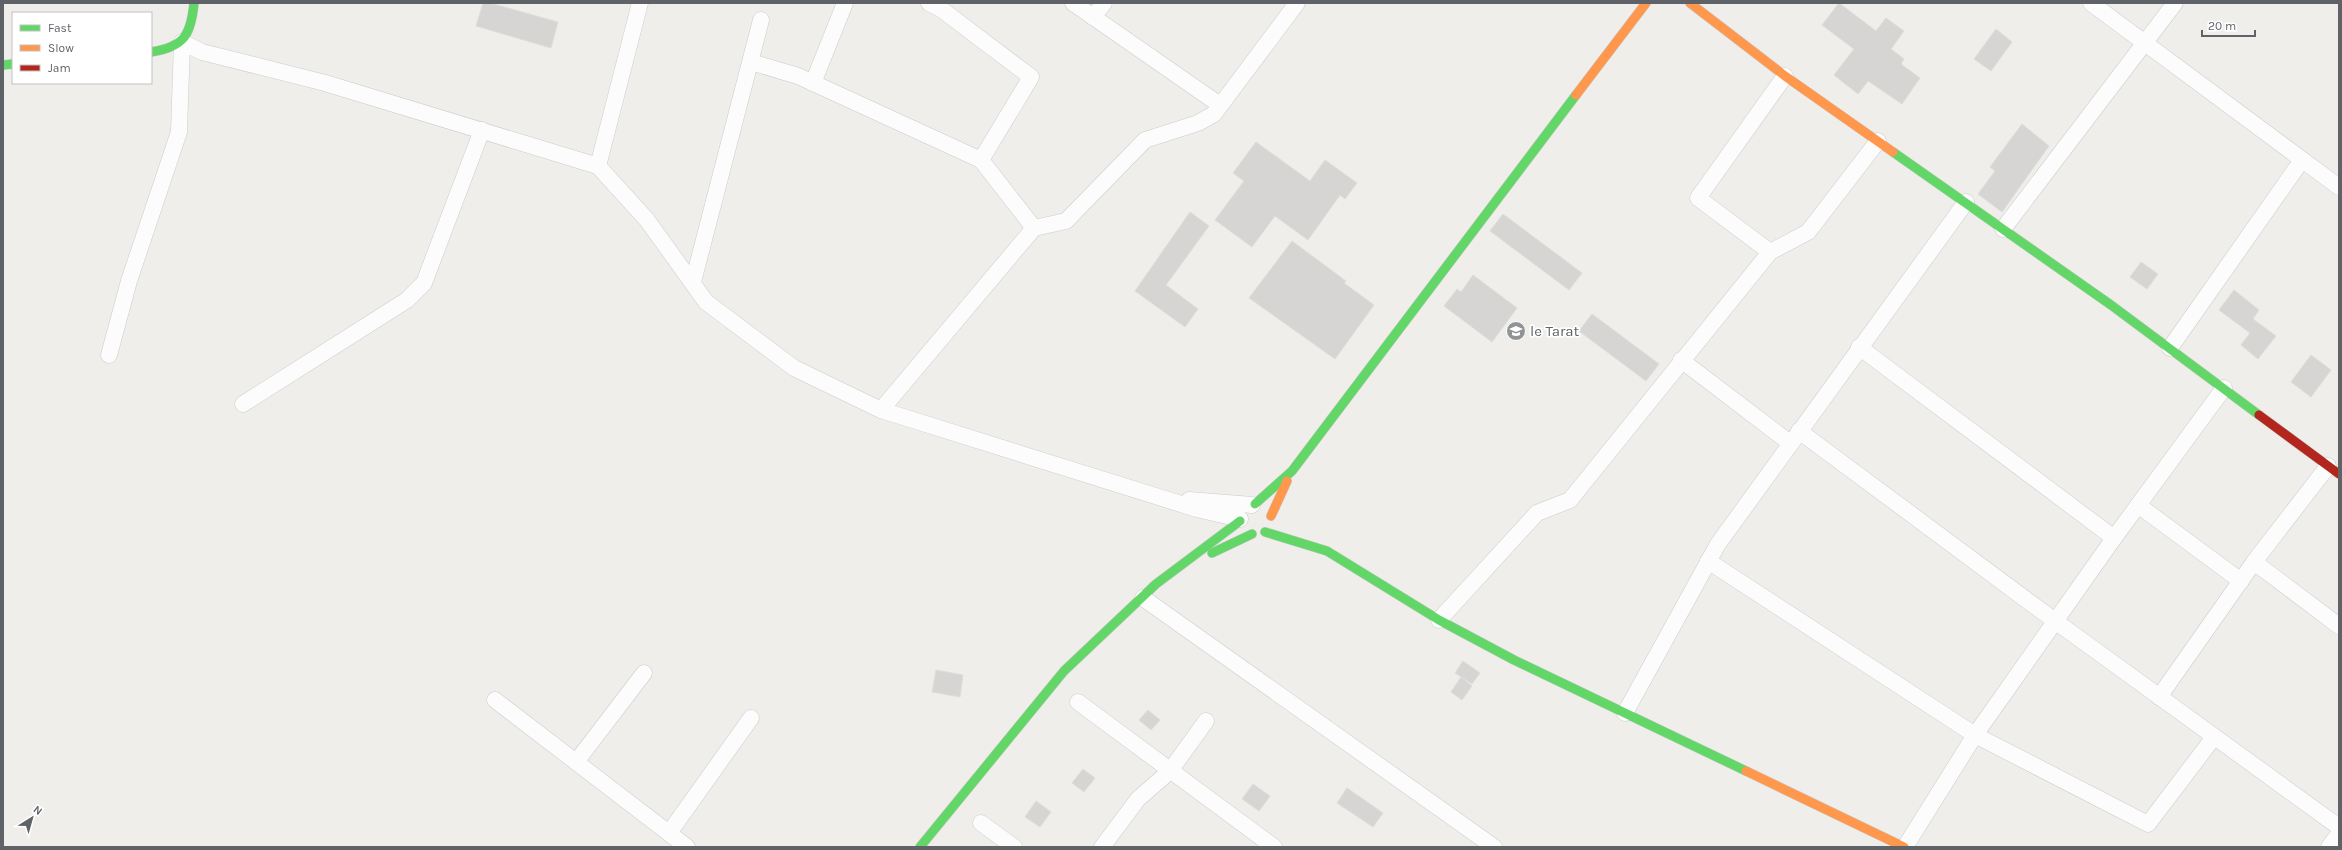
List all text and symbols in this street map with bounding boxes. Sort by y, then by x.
legend [12,12,152,84]
scale bar [2202,12,2255,38]
text: 20 m [2208,19,2236,33]
text: Fast [48,21,72,35]
text: Slow [48,41,74,55]
text: Jam [48,61,71,75]
school or university icon: le Tarat [1505,320,1527,342]
place label: le Tarat [1530,322,1580,340]
north arrow [12,798,52,838]
text: N [31,803,45,818]

